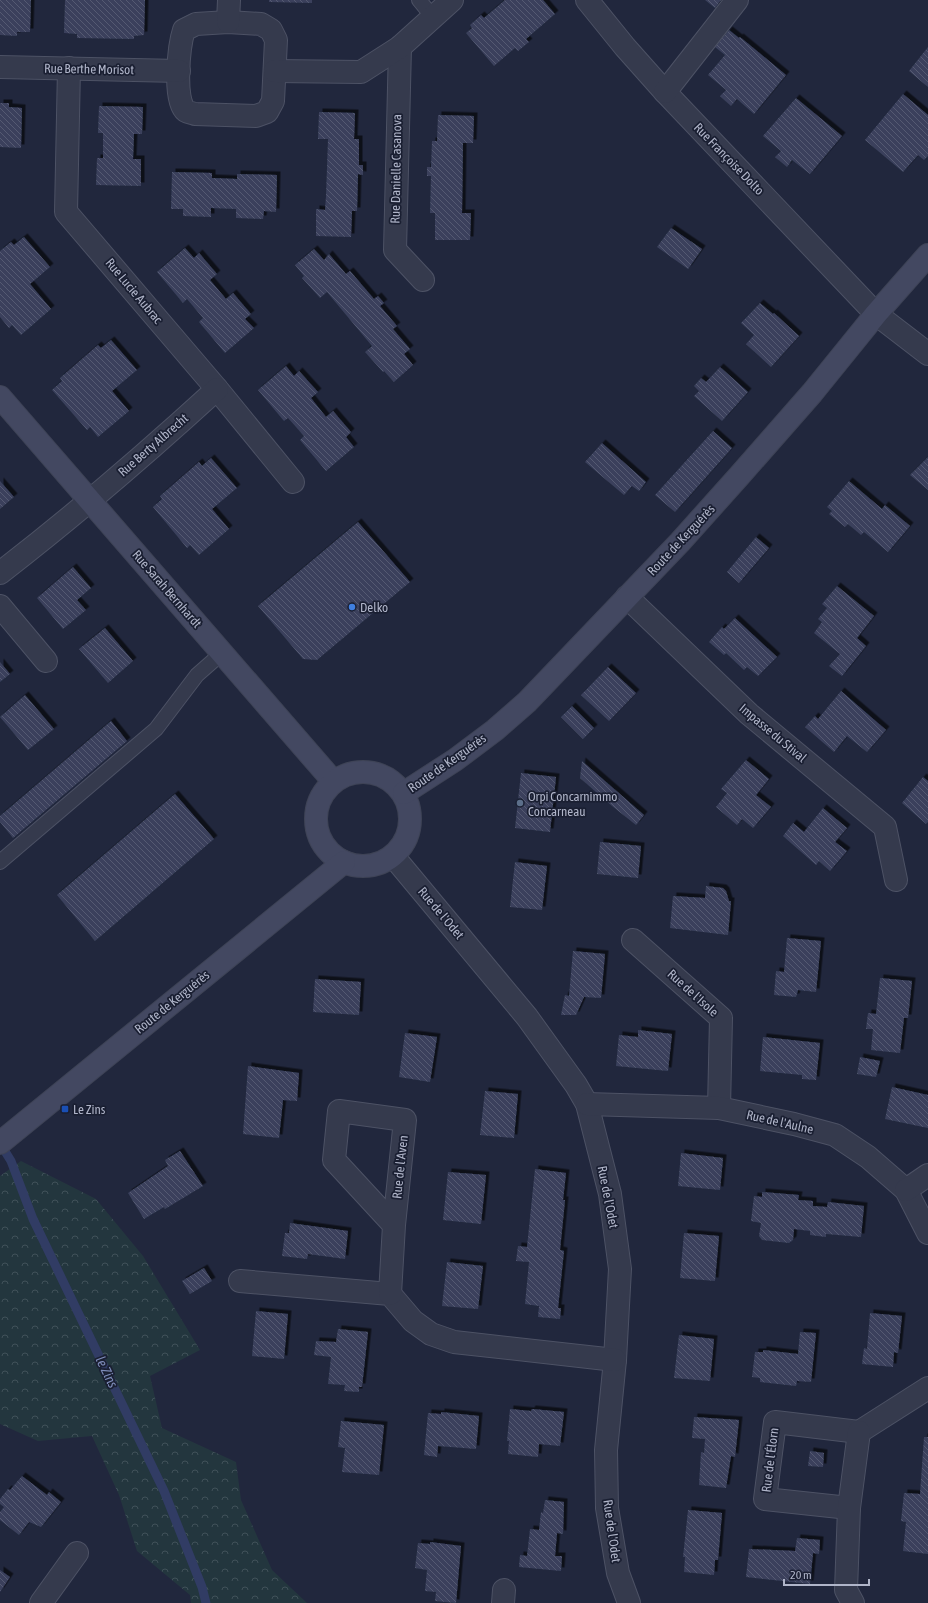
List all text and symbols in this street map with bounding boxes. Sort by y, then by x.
street label: Rue Berthe Morisot [44,61,134,77]
street label: Rue Danielle Casanova [388,114,404,224]
street label: Rue Françoise Dolto [691,120,767,198]
street label: Rue Lucie Aubrac [102,255,166,327]
street label: Rue Berty Albrecht [115,410,191,479]
street label: Route de Kerguérès [644,501,718,579]
street label: Rue Sarah Bernhardt [129,547,205,631]
place label: Delko [360,600,388,615]
marker: Delko [347,602,357,612]
street label: Impasse du Stival [736,701,810,766]
street label: Route de Kerguérès [405,730,489,795]
place label: Orpi Concarnimmo Concarneau [528,789,617,819]
marker: Orpi Concarnimmo Concarneau [515,798,525,808]
street label: Rue de l'Odet [415,884,467,942]
street label: Rue de l'Isole [665,966,722,1020]
street label: Route de Kerguérès [132,967,213,1037]
place label: Le Zins [73,1102,106,1117]
marker: Le Zins [60,1104,70,1114]
street label: Rue de l'Aulne [745,1107,815,1137]
street label: Rue de l'Aven [389,1135,411,1199]
street label: Rue de l'Odet [595,1165,621,1230]
water label: le Zins [93,1354,121,1390]
street label: Rue de l'Élorn [759,1427,781,1493]
street label: Rue de l'Odet [600,1499,624,1564]
scale bar [784,1561,869,1587]
text: 20 m [790,1568,812,1582]

